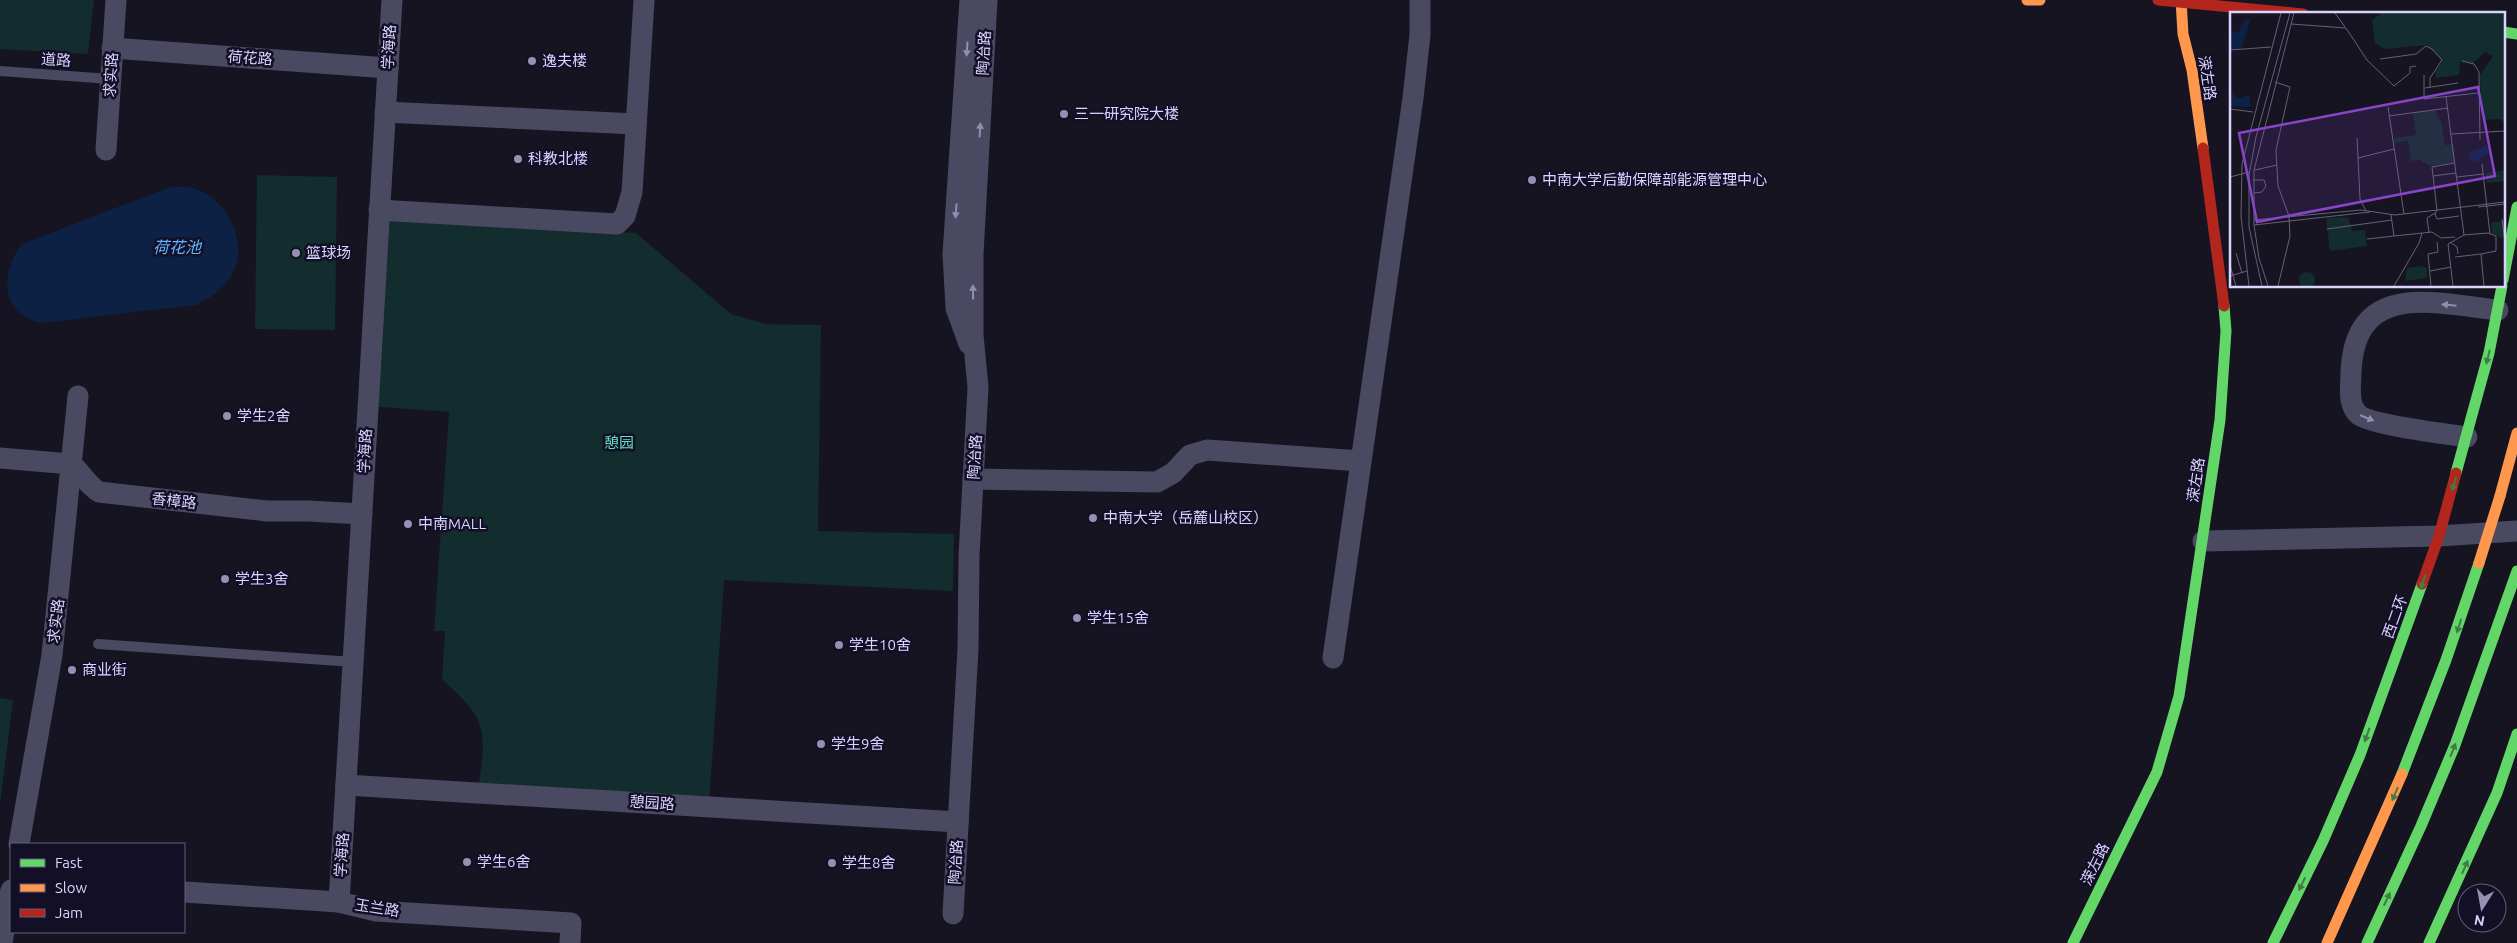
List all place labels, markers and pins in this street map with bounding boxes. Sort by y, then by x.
place label: 逸夫楼 [542,52,587,69]
marker: 逸夫楼 [526,55,538,67]
place label: 三一研究院大楼 [1074,105,1179,122]
marker: 三一研究院大楼 [1058,108,1070,120]
place label: 科教北楼 [528,150,588,167]
marker: 科教北楼 [512,153,524,165]
place label: 中南大学后勤保障部能源管理中心 [1542,171,1767,188]
marker: 中南大学后勤保障部能源管理中心 [1526,174,1538,186]
place label: 篮球场 [306,244,351,261]
marker: 篮球场 [290,247,302,259]
place label: 学生2舍 [237,407,290,424]
marker: 学生2舍 [221,410,233,422]
place label: 中南大学（岳麓山校区） [1103,509,1268,526]
marker: 中南大学（岳麓山校区） [1087,512,1099,524]
place label: 中南MALL [418,515,486,532]
marker: 中南MALL [402,518,414,530]
place label: 学生3舍 [235,570,288,587]
marker: 学生3舍 [219,573,231,585]
place label: 学生15舍 [1087,609,1149,626]
marker: 学生15舍 [1071,612,1083,624]
place label: 学生10舍 [849,636,911,653]
marker: 学生10舍 [833,639,845,651]
place label: 商业街 [82,661,127,678]
marker: 商业街 [66,664,78,676]
place label: 学生9舍 [831,735,884,752]
marker: 学生9舍 [815,738,827,750]
place label: 学生6舍 [477,853,530,870]
place label: 学生8舍 [842,854,895,871]
marker: 学生6舍 [461,856,473,868]
marker: 学生8舍 [826,857,838,869]

